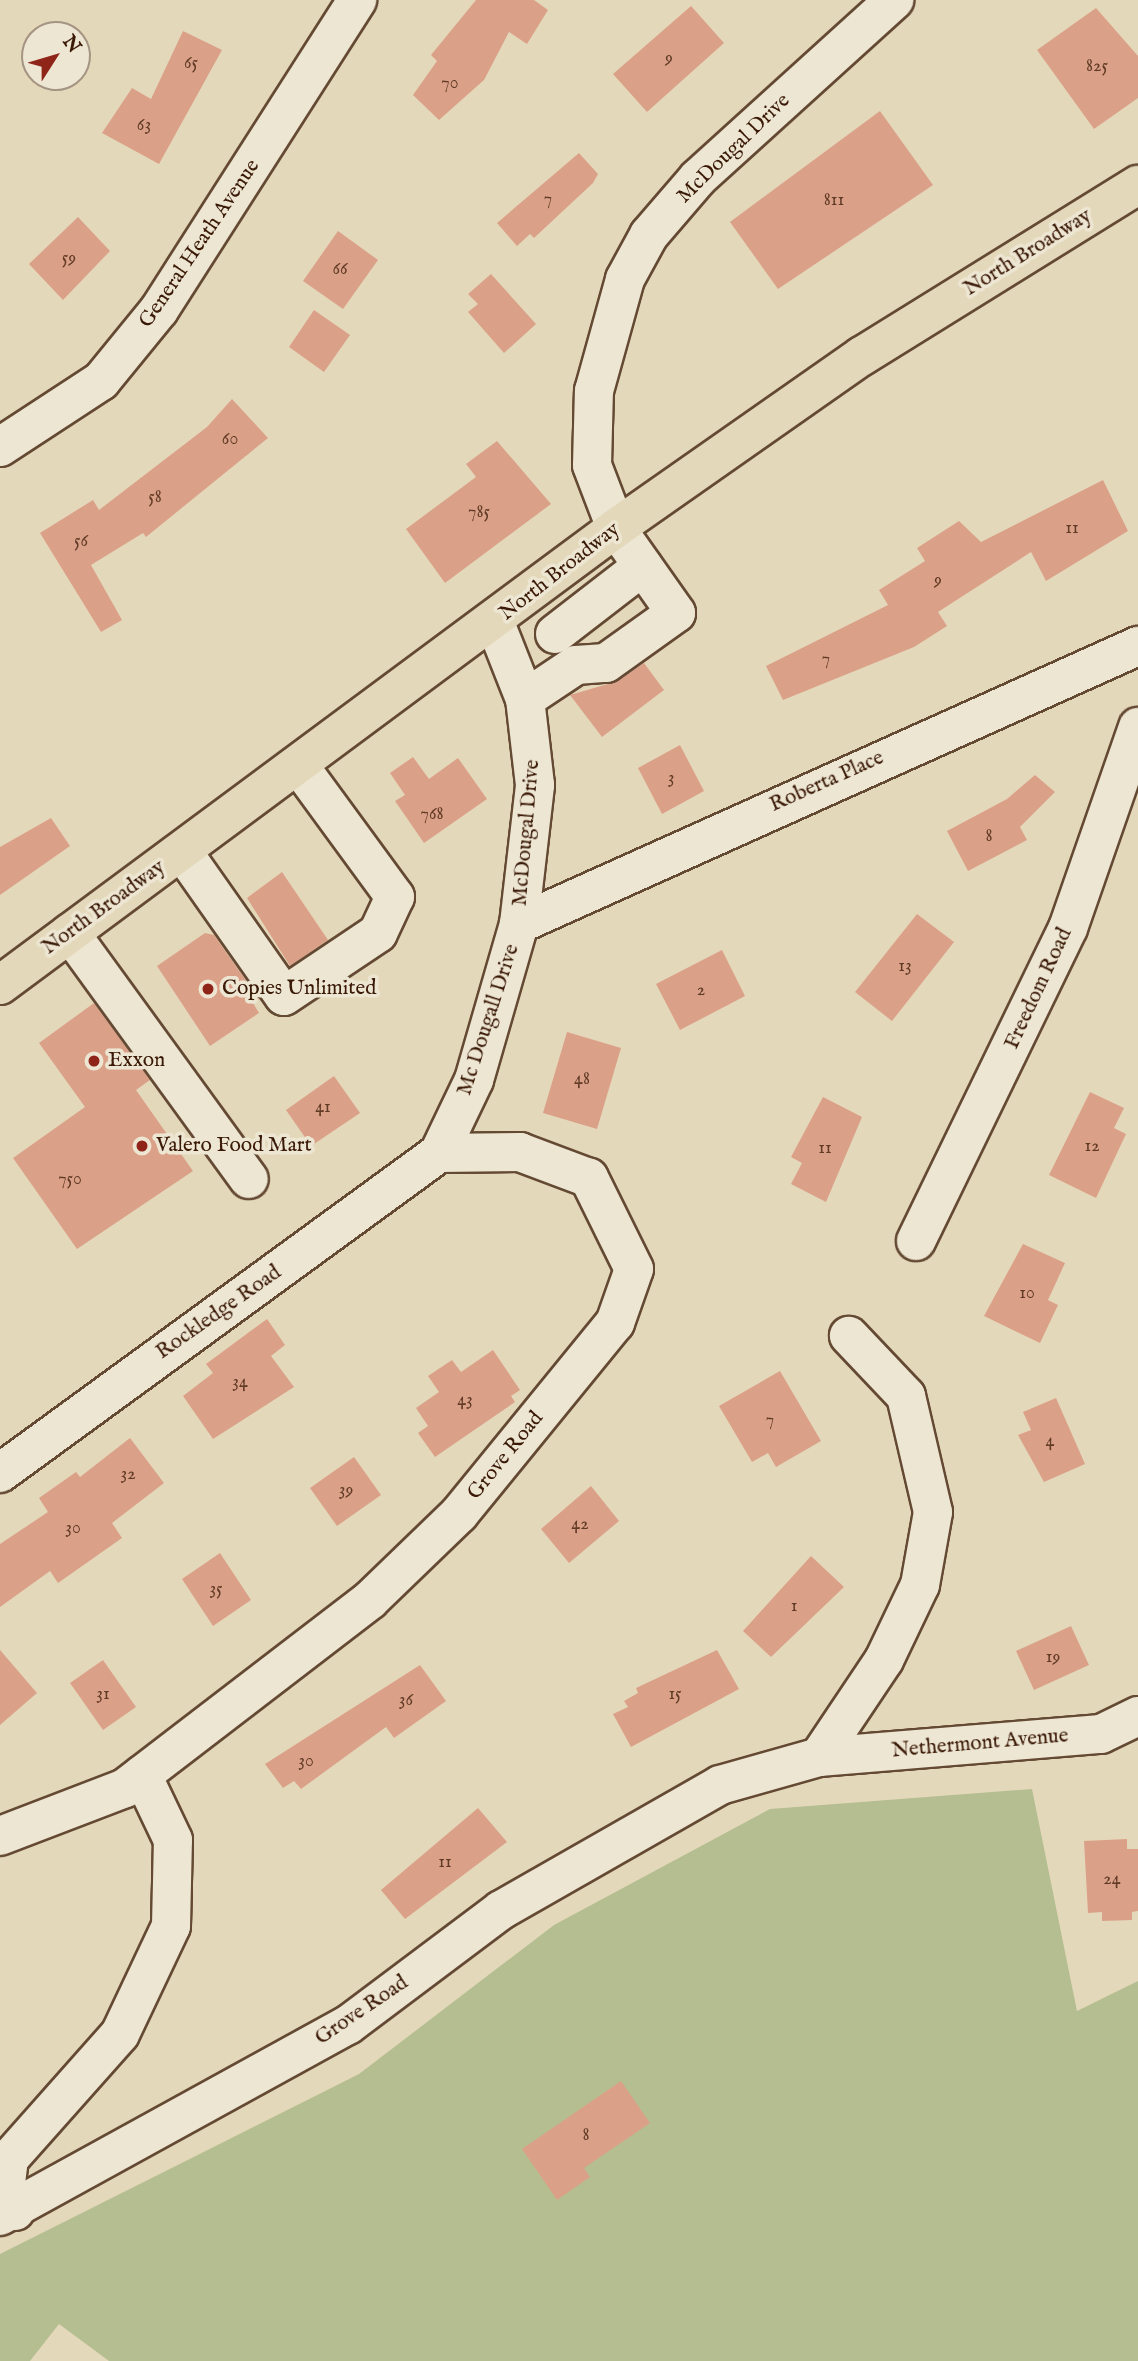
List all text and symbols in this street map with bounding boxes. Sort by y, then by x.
north arrow [21,21,91,91]
text: N [57,31,86,58]
house number: 9 [665,48,673,70]
house number: 65 [184,53,198,75]
house number: 825 [1086,56,1108,78]
house number: 70 [441,73,459,95]
street label: McDougal Drive [672,89,796,209]
house number: 63 [137,115,151,137]
street label: General Heath Avenue [134,155,266,333]
house number: 7 [544,189,552,211]
house number: 811 [824,190,844,212]
street label: North Broadway [960,204,1096,302]
house number: 59 [62,248,76,270]
house number: 66 [332,259,348,281]
house number: 60 [222,429,238,451]
house number: 58 [148,487,162,509]
house number: 785 [468,502,490,524]
street label: North Broadway [495,517,625,627]
house number: 11 [1065,518,1079,540]
house number: 56 [74,531,88,553]
house number: 9 [934,570,942,592]
house number: 7 [822,649,830,671]
street label: Roberta Place [766,746,888,818]
street label: McDougal Drive [508,759,546,907]
house number: 3 [668,768,674,790]
house number: 768 [420,804,444,826]
house number: 8 [985,826,993,848]
street label: North Broadway [38,855,170,961]
street label: Freedom Road [1000,924,1078,1054]
street label: Mc Dougall Drive [453,941,525,1099]
house number: 13 [898,956,912,978]
place label: Copies Unlimited [222,976,376,1002]
house number: 2 [697,980,705,1002]
marker: Copies Unlimited [200,981,216,997]
place label: Exxon [108,1048,165,1074]
marker: Exxon [86,1053,102,1069]
house number: 48 [574,1069,590,1091]
house number: 41 [315,1097,331,1119]
place label: Valero Food Mart [156,1133,312,1159]
house number: 12 [1084,1136,1100,1158]
marker: Valero Food Mart [134,1138,150,1154]
house number: 11 [818,1138,832,1160]
house number: 750 [58,1169,82,1191]
street label: Rockledge Road [152,1261,286,1365]
house number: 10 [1019,1283,1035,1305]
house number: 34 [232,1372,248,1394]
house number: 43 [457,1390,473,1412]
street label: Grove Road [463,1407,549,1505]
house number: 7 [766,1410,774,1432]
house number: 4 [1046,1431,1054,1453]
house number: 32 [120,1464,136,1486]
house number: 39 [339,1480,353,1502]
house number: 42 [571,1514,589,1536]
house number: 30 [65,1518,81,1540]
house number: 35 [209,1579,223,1601]
house number: 1 [791,1596,797,1618]
house number: 19 [1046,1647,1060,1669]
house number: 31 [96,1684,110,1706]
house number: 15 [668,1684,682,1706]
house number: 36 [399,1690,413,1712]
street label: Nethermont Avenue [891,1724,1069,1764]
house number: 30 [298,1751,314,1773]
house number: 11 [438,1852,452,1874]
house number: 24 [1103,1869,1121,1891]
street label: Grove Road [311,1971,413,2051]
house number: 8 [582,2125,590,2147]

